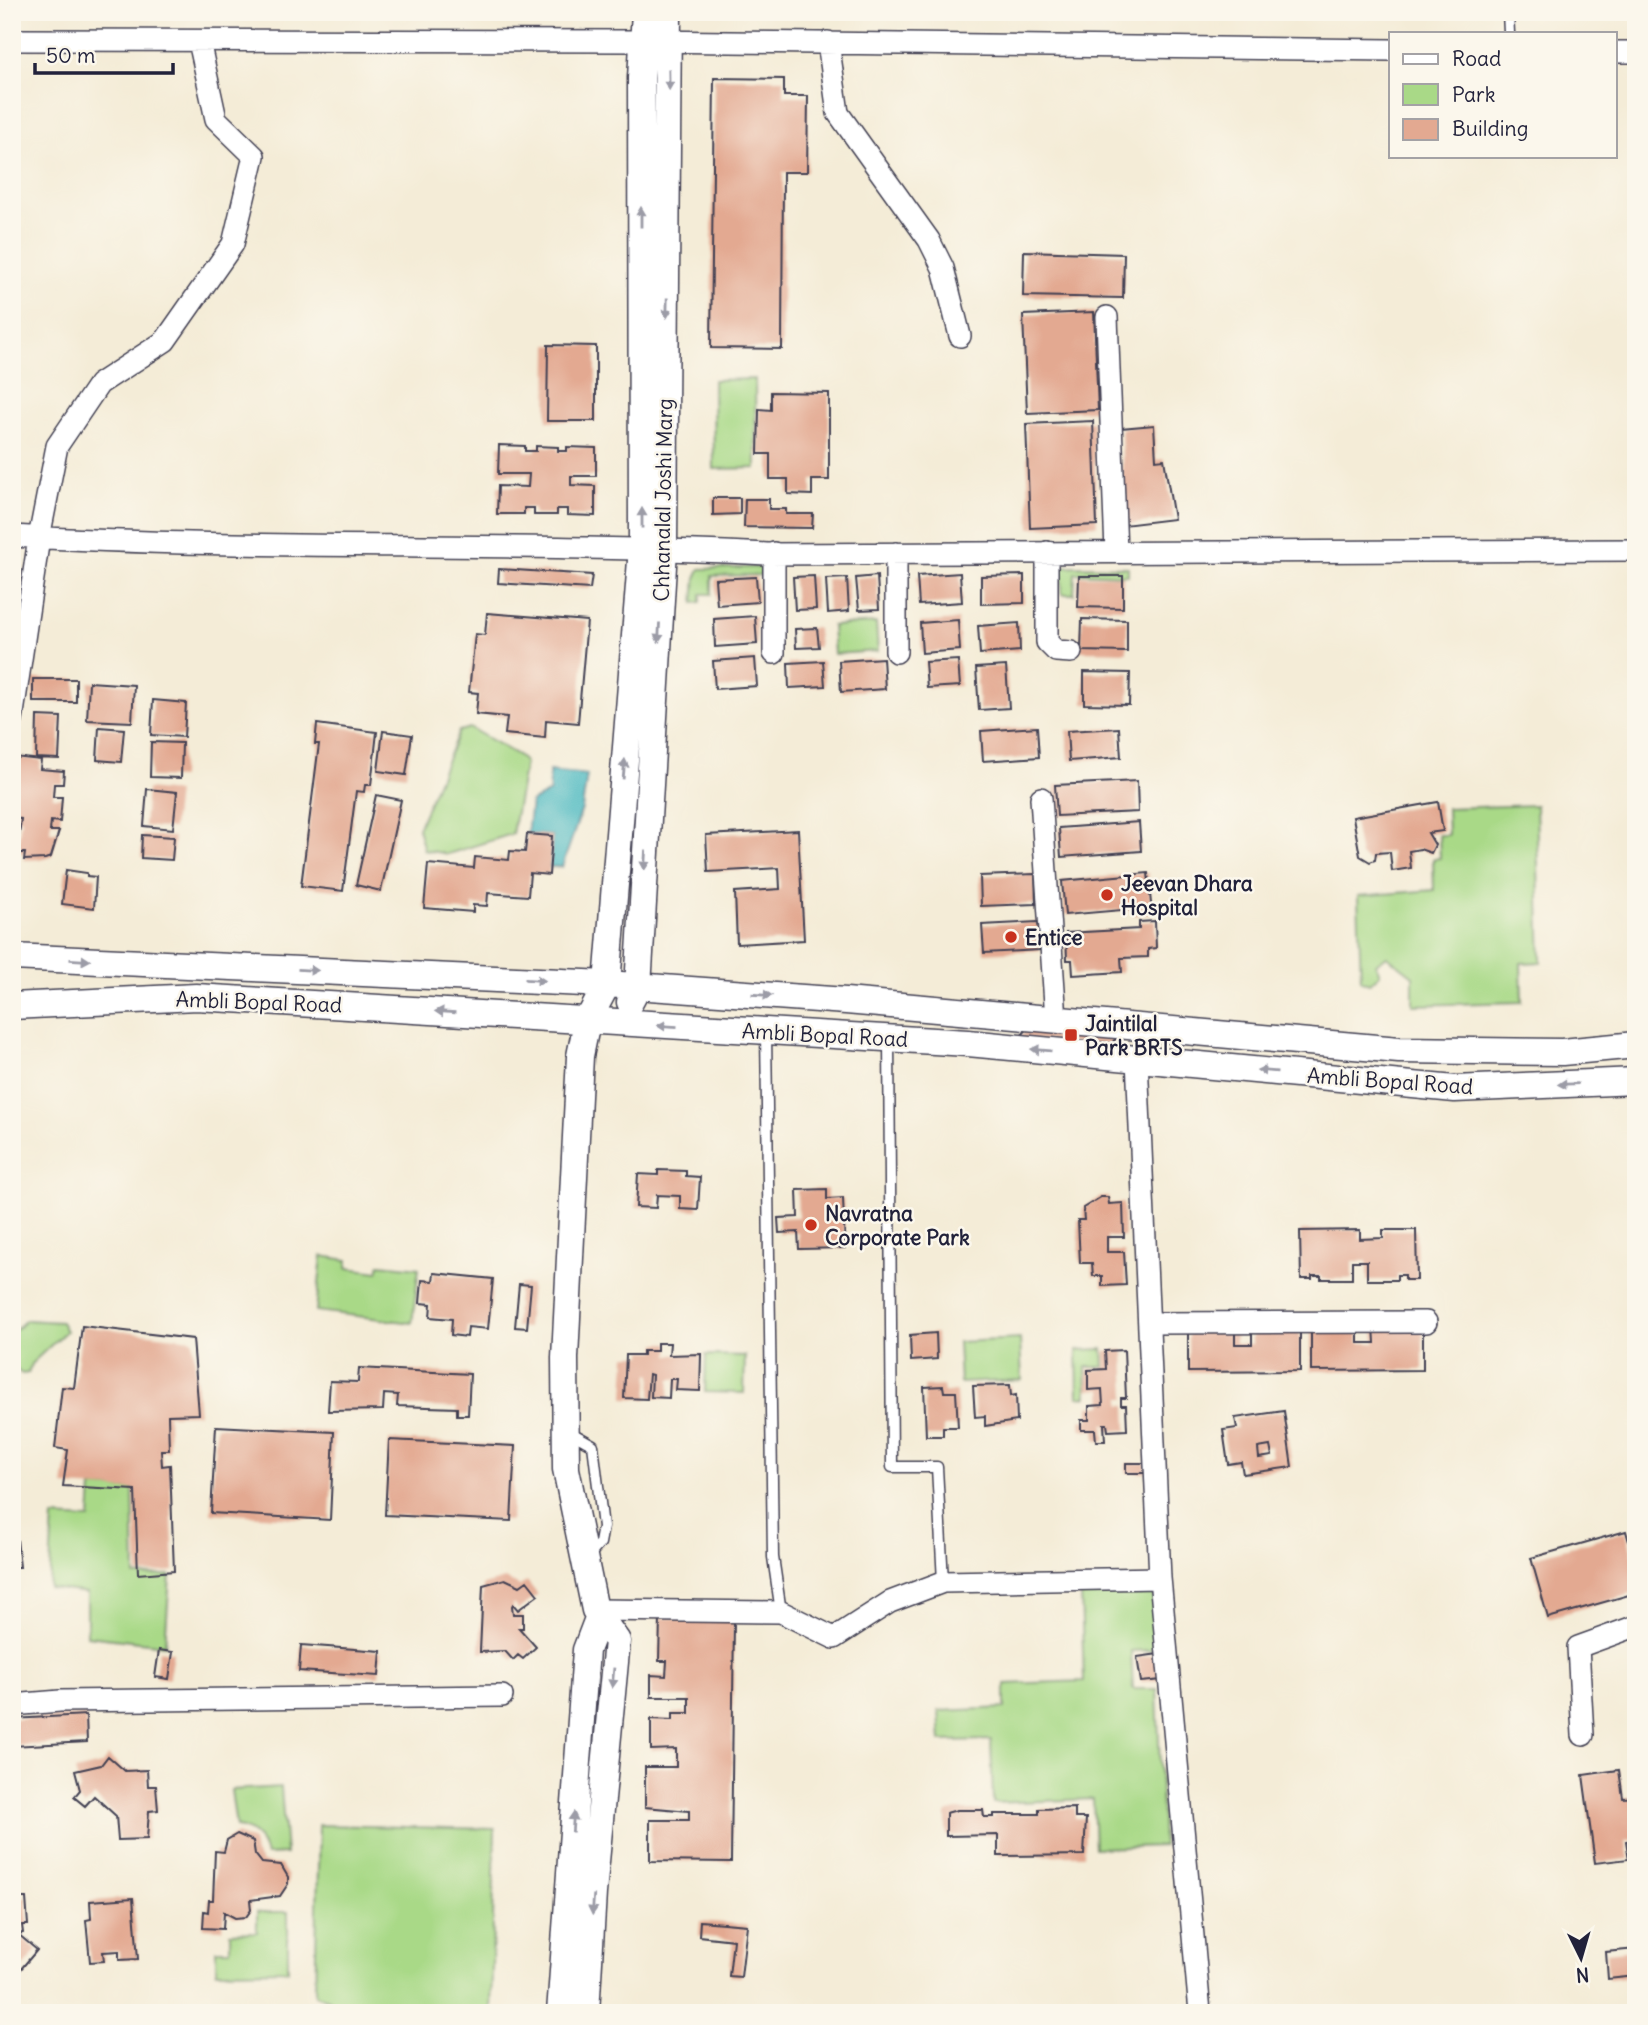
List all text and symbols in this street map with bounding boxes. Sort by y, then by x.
scale bar [35,32,173,76]
legend [1389,32,1616,158]
text: 50 m [46,42,95,69]
text: Road [1452,45,1501,72]
one-way arrow [663,70,675,92]
text: Park [1452,81,1495,108]
text: Building [1452,115,1528,142]
one-way arrow [635,205,647,227]
one-way arrow [661,297,673,319]
street label: Chhanalal Joshi Marg [648,398,678,602]
one-way arrow [636,506,648,528]
one-way arrow [653,623,664,645]
one-way arrow [619,758,630,780]
one-way arrow [640,850,651,872]
place label: Jeevan Dhara Hospital [1121,870,1253,921]
marker: Jeevan Dhara Hospital [1099,887,1115,903]
place label: Entice [1025,924,1083,951]
marker: Entice [1003,929,1019,945]
one-way arrow [70,954,92,965]
one-way arrow [297,964,319,975]
one-way arrow [524,975,546,986]
street label: Ambli Bopal Road [175,986,343,1018]
one-way arrow [751,990,773,1001]
one-way arrow [434,1006,456,1017]
place label: Jaintilal Park BRTS [1085,1010,1183,1061]
street label: Ambli Bopal Road [741,1017,909,1053]
one-way arrow [656,1021,678,1032]
marker: Jaintilal Park BRTS [1063,1027,1079,1043]
one-way arrow [1030,1044,1052,1055]
street label: Ambli Bopal Road [1306,1062,1474,1100]
one-way arrow [1256,1066,1278,1077]
one-way arrow [1556,1079,1578,1090]
place label: Navratna Corporate Park [825,1200,970,1251]
marker: Navratna Corporate Park [803,1217,819,1233]
one-way arrow [608,1668,619,1690]
one-way arrow [568,1811,579,1833]
one-way arrow [587,1894,598,1916]
north arrow [1546,1924,1616,1994]
text: N [1575,1962,1590,1987]

